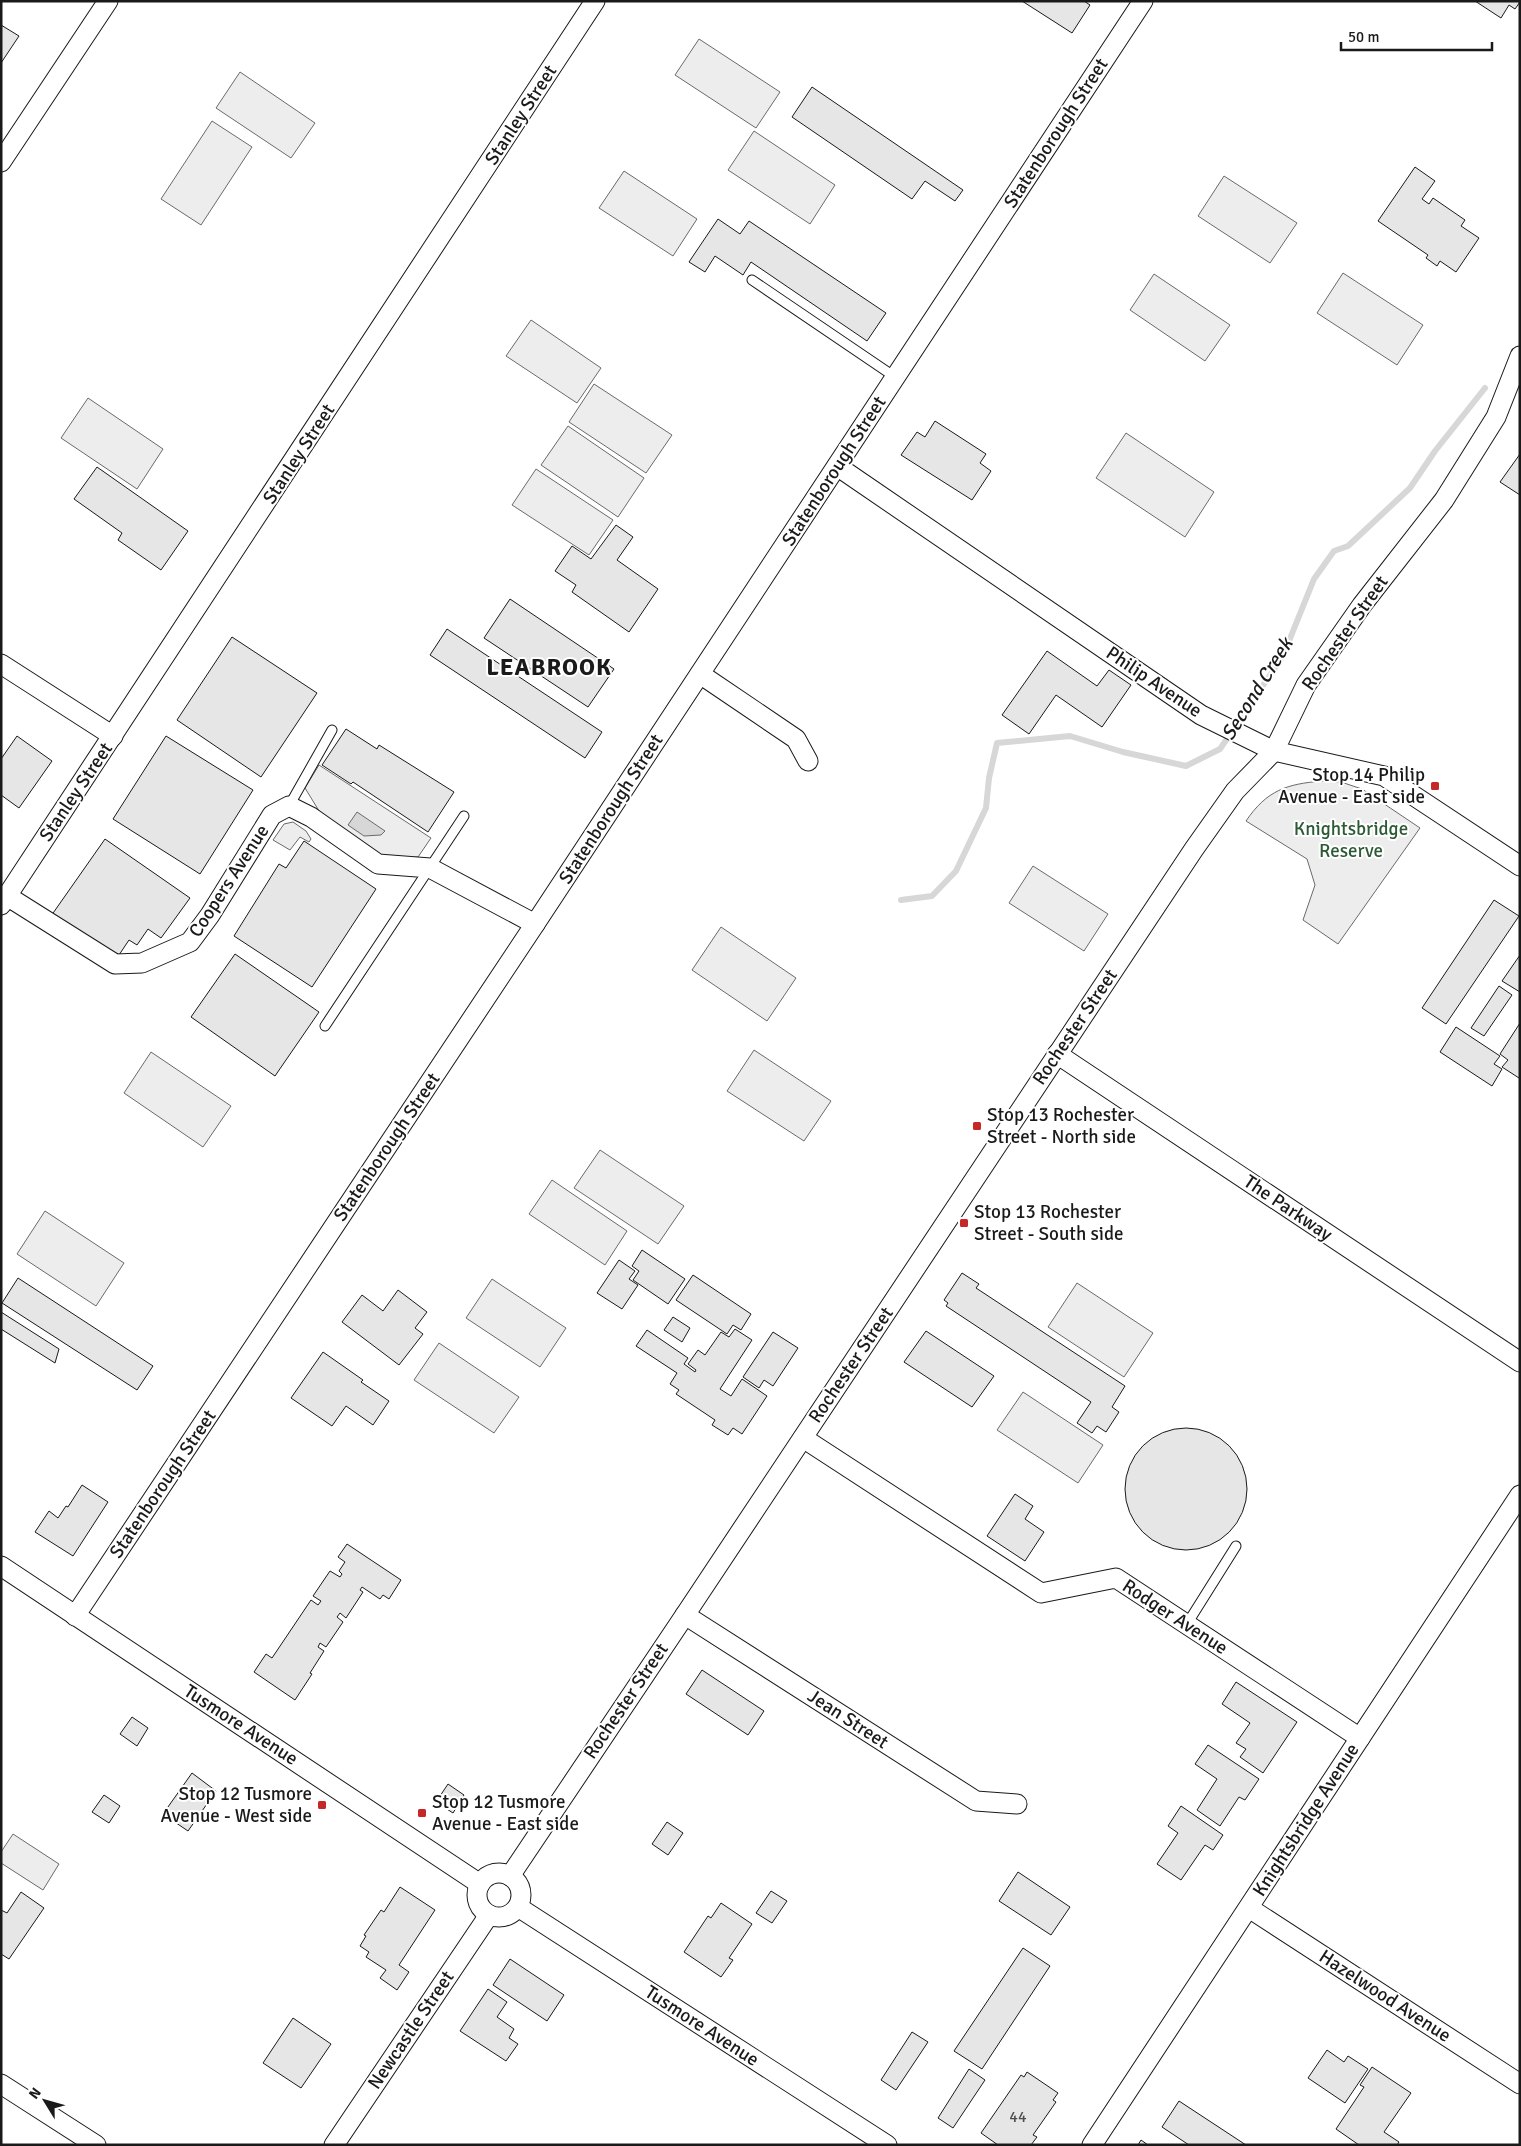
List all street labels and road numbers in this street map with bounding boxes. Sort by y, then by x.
street label: Statenborough Street [999,53,1114,212]
street label: Stanley Street [480,60,562,170]
street label: Statenborough Street [777,391,892,550]
street label: Stanley Street [258,399,340,509]
street label: Rochester Street [1297,571,1394,695]
street label: Philip Avenue [1101,641,1207,723]
street label: Statenborough Street [554,729,669,888]
street label: Stanley Street [34,738,118,846]
street label: Coopers Avenue [184,820,274,942]
street label: Rochester Street [1027,964,1123,1090]
street label: Statenborough Street [328,1068,446,1226]
street label: The Parkway [1239,1170,1337,1246]
street label: Rochester Street [803,1302,899,1428]
street label: Statenborough Street [104,1405,222,1563]
street label: Rodger Avenue [1118,1574,1232,1660]
street label: Rochester Street [578,1638,674,1764]
street label: Tusmore Avenue [179,1679,303,1771]
street label: Jean Street [803,1684,893,1754]
street label: Knightsbridge Avenue [1247,1739,1365,1901]
street label: Hazelwood Avenue [1315,1944,1455,2048]
street label: Newcastle Street [363,1966,460,2094]
street label: Tusmore Avenue [640,1980,764,2072]

